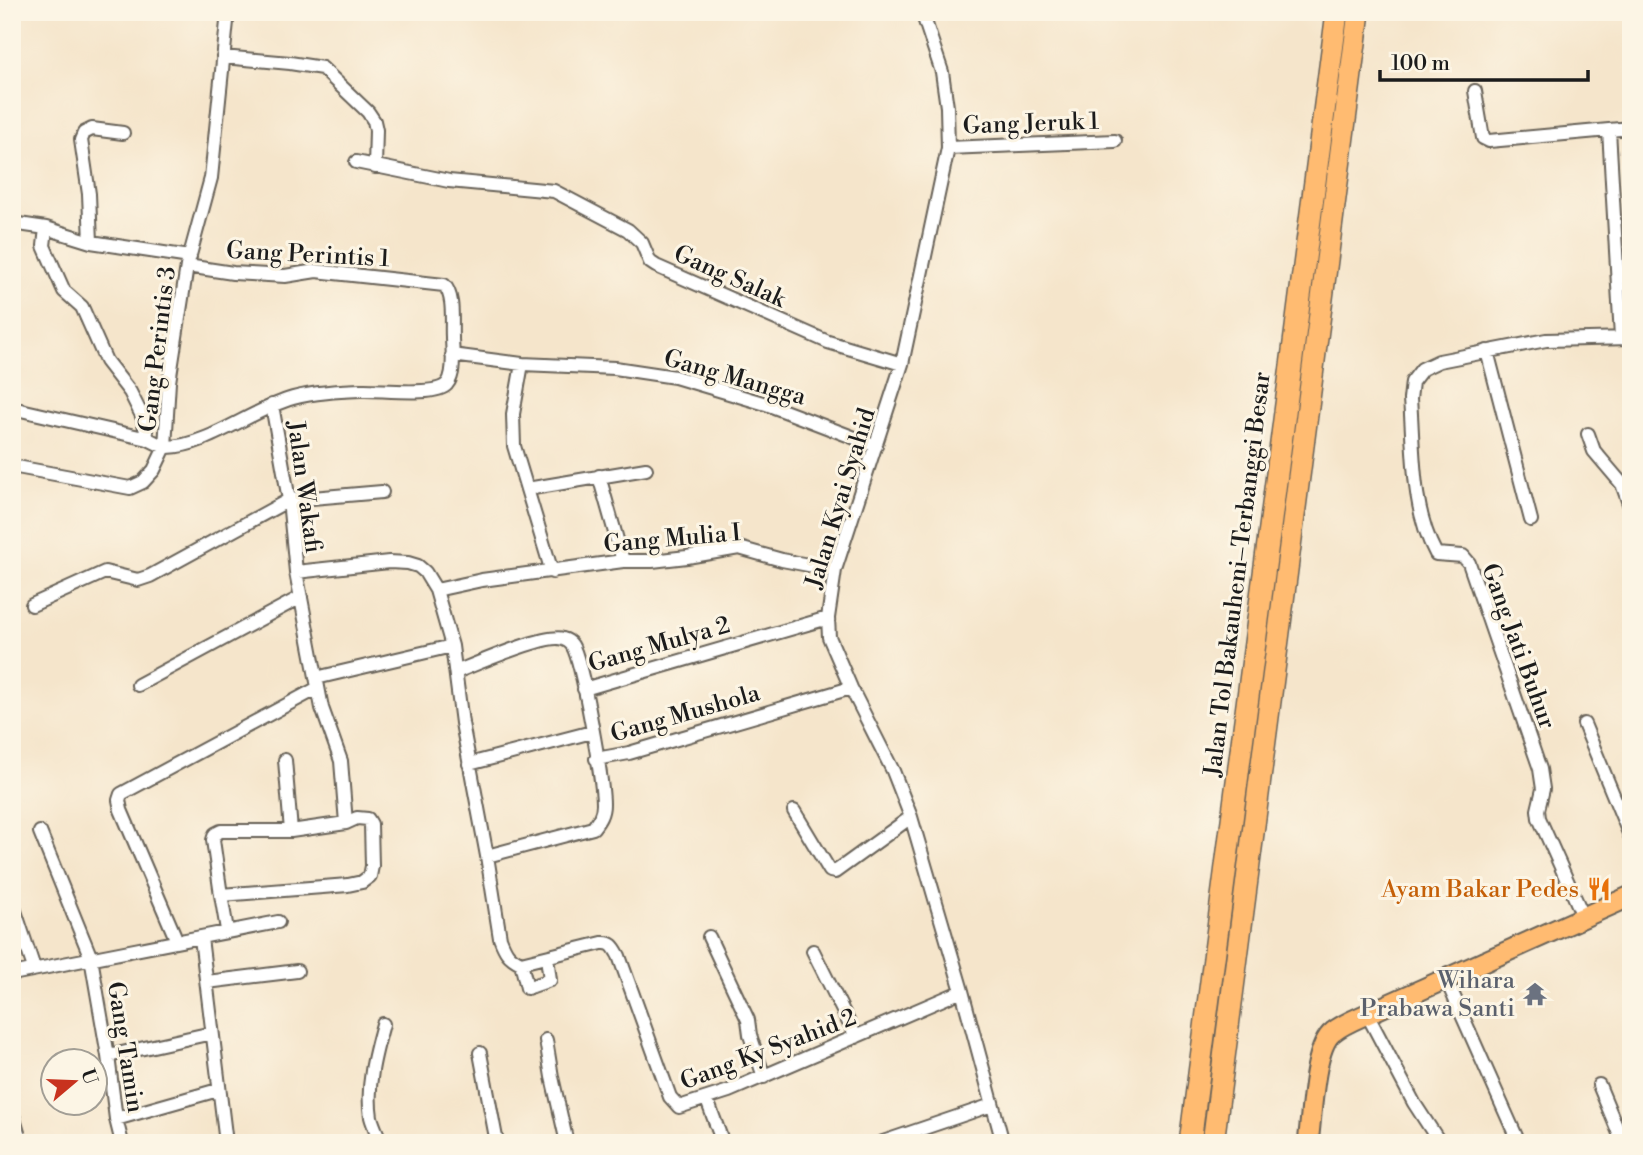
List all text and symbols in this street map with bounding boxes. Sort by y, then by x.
scale bar [1380,38,1589,82]
text: 100 m [1391,51,1450,77]
street label: Gang Jeruk 1 [962,107,1100,141]
street label: Gang Perintis 1 [225,236,391,274]
street label: Gang Salak [669,239,791,315]
street label: Gang Perintis 3 [133,265,183,434]
street label: Gang Mangga [660,343,810,413]
street label: Jalan Tol Bakauheni–Terbanggi Besar [1198,370,1278,779]
street label: Jalan Kyai Syahid [799,404,883,593]
street label: Jalan Wakafi [280,418,328,556]
street label: Gang Mulia I [602,518,742,560]
street label: Gang Jati Buhur [1474,559,1562,733]
street label: Gang Mulya 2 [585,610,734,679]
street label: Gang Mushola [607,678,764,750]
place label: Ayam Bakar Pedes [1380,875,1579,905]
restaurant icon: Ayam Bakar Pedes [1585,875,1613,903]
place label: Wihara Prabawa Santi [1360,966,1516,1024]
street label: Gang Tamin [100,979,150,1115]
temple icon: Wihara Prabawa Santi [1521,980,1549,1008]
street label: Gang Ky Syahid 2 [676,1003,861,1097]
north arrow [38,1046,108,1116]
text: U [75,1066,103,1088]

